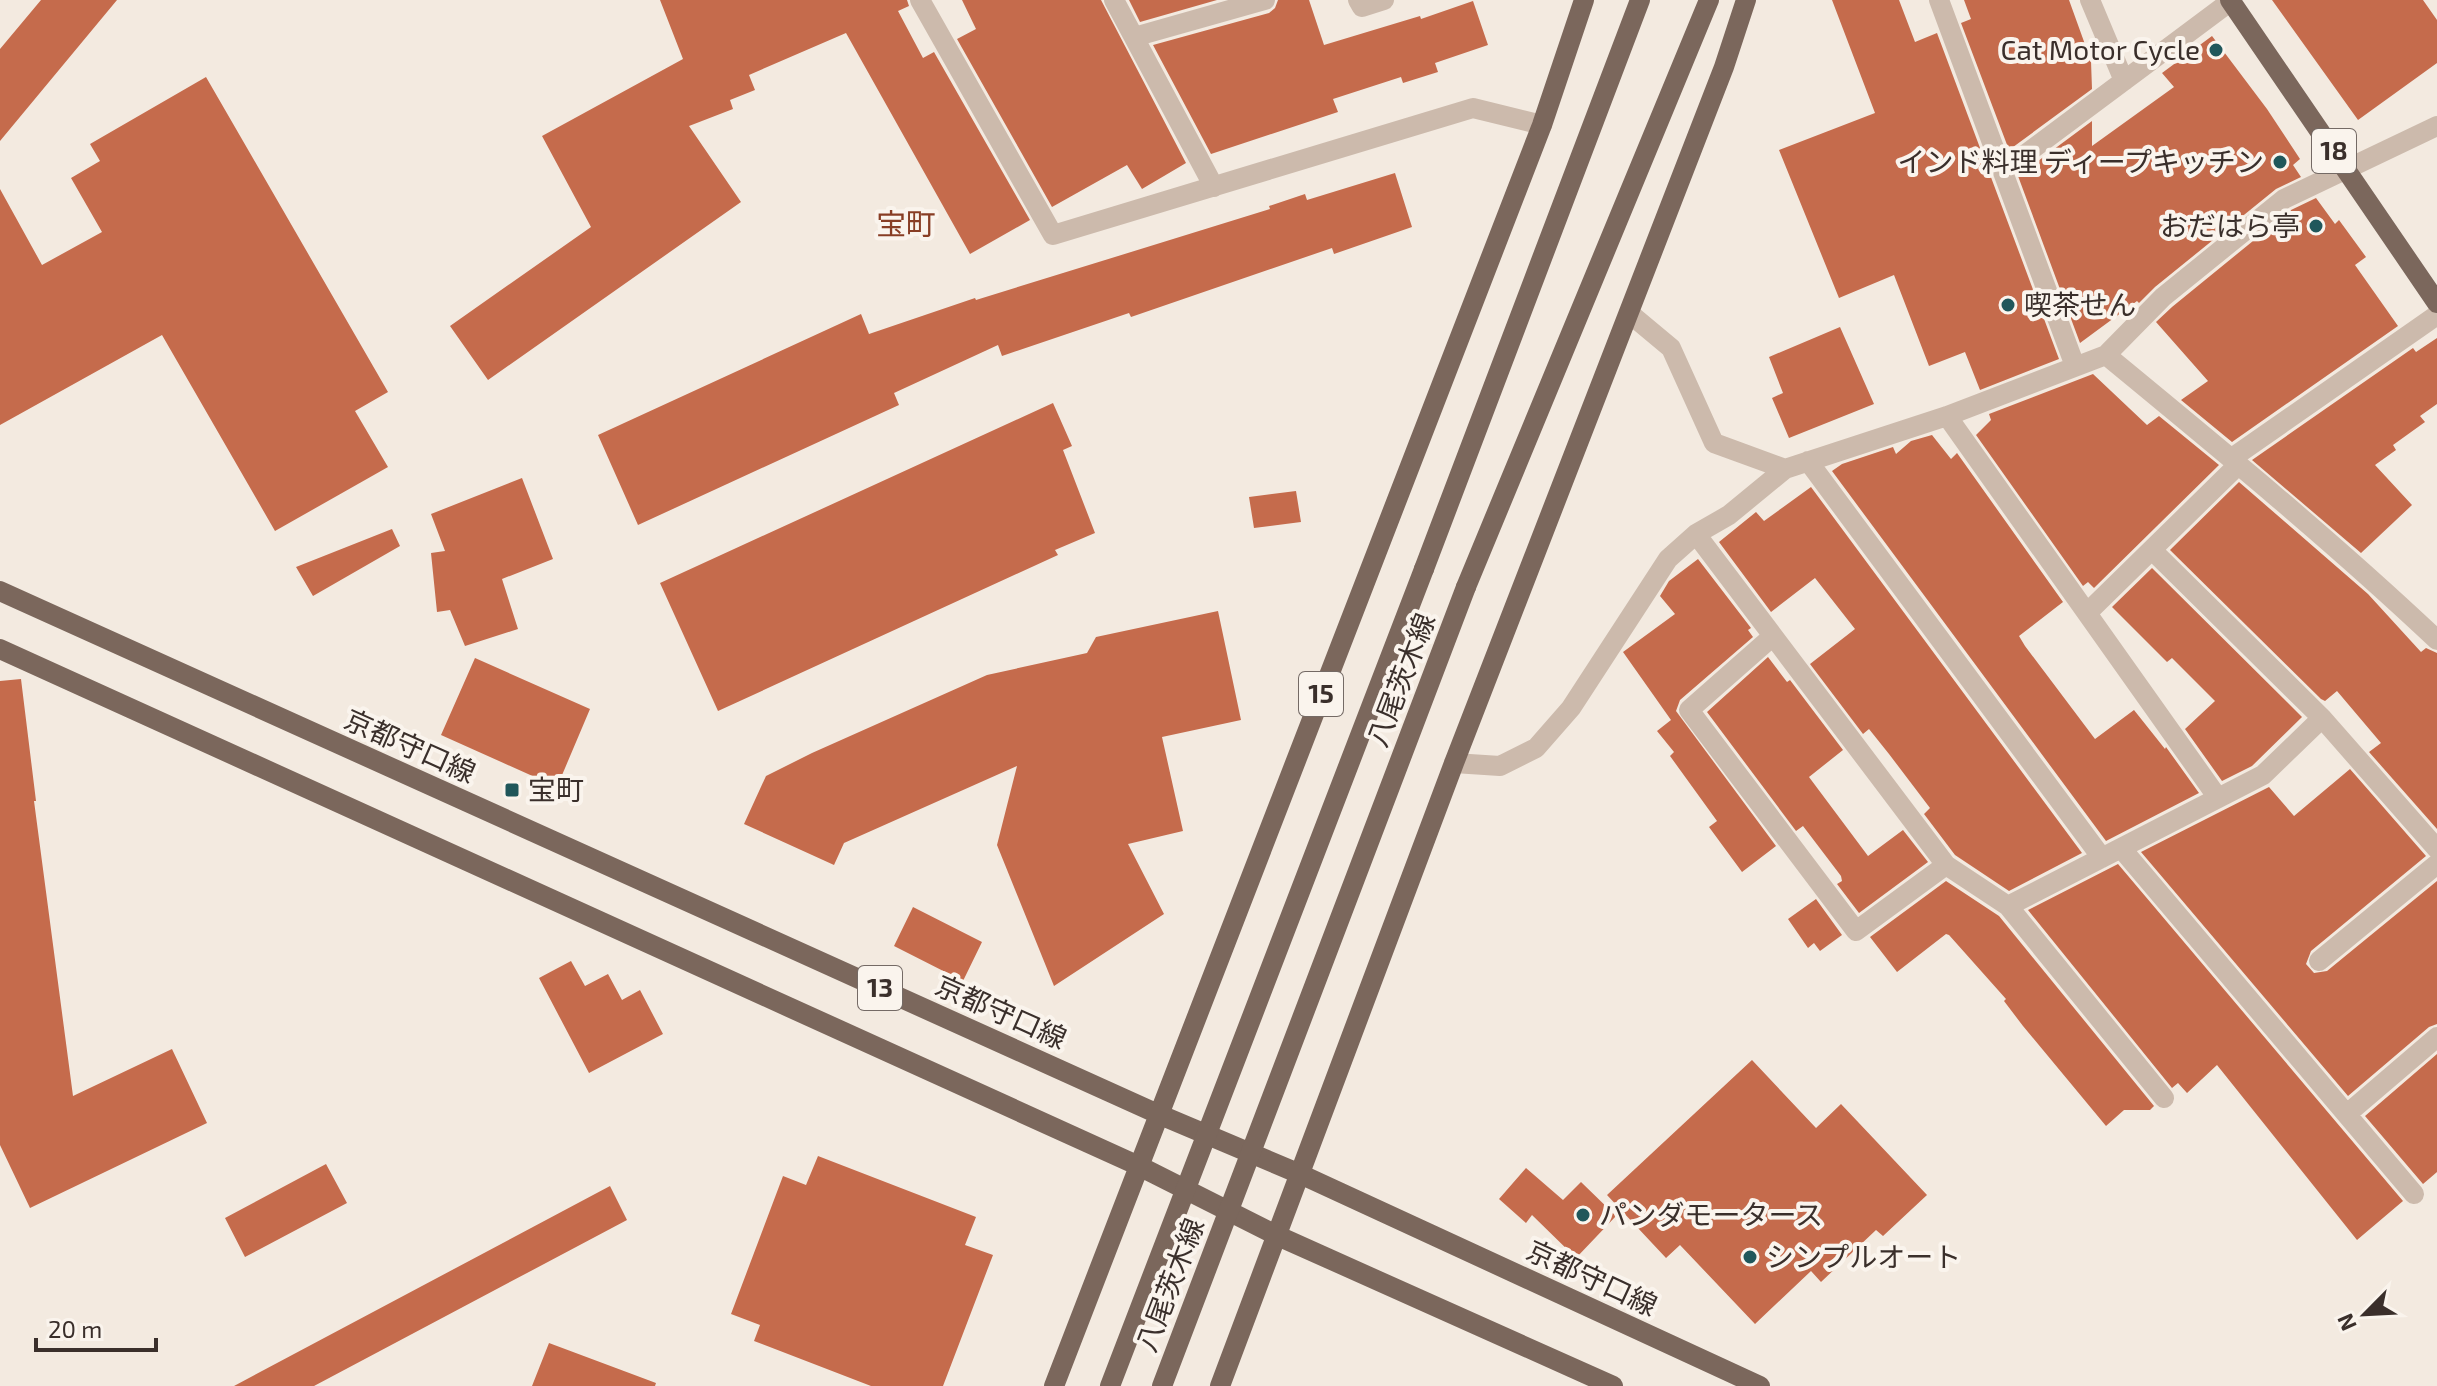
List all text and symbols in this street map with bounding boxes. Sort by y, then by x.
place label: Cat Motor Cycle [2000,32,2200,66]
marker: Cat Motor Cycle [2207,41,2225,59]
road number: 18 [2312,129,2356,173]
place label: インド料理 ディープキッチン [1897,144,2264,178]
marker: インド料理 ディープキッチン [2271,153,2289,171]
district label: 宝町 [876,205,936,241]
place label: おだはら亭 [2160,208,2300,242]
marker: おだはら亭 [2307,217,2325,235]
place label: 喫茶せん [2024,287,2136,321]
marker: 喫茶せん [1999,296,2017,314]
street label: 八尾茨木線 [1359,608,1441,751]
road number: 15 [1299,672,1343,716]
street label: 京都守口線 [340,701,481,789]
place label: 宝町 [528,772,584,806]
marker: 宝町 [503,781,521,799]
road number: 13 [858,966,902,1010]
street label: 京都守口線 [931,967,1072,1055]
place label: パンダモータース [1599,1197,1823,1231]
marker: パンダモータース [1574,1206,1592,1224]
street label: 八尾茨木線 [1128,1213,1210,1356]
street label: 京都守口線 [1522,1232,1663,1322]
place label: シンプルオート [1766,1239,1961,1273]
marker: シンプルオート [1741,1248,1759,1266]
north arrow [2325,1274,2405,1354]
scale bar [36,1302,156,1352]
text: N [2331,1310,2361,1335]
text: 20 m [48,1314,102,1343]

